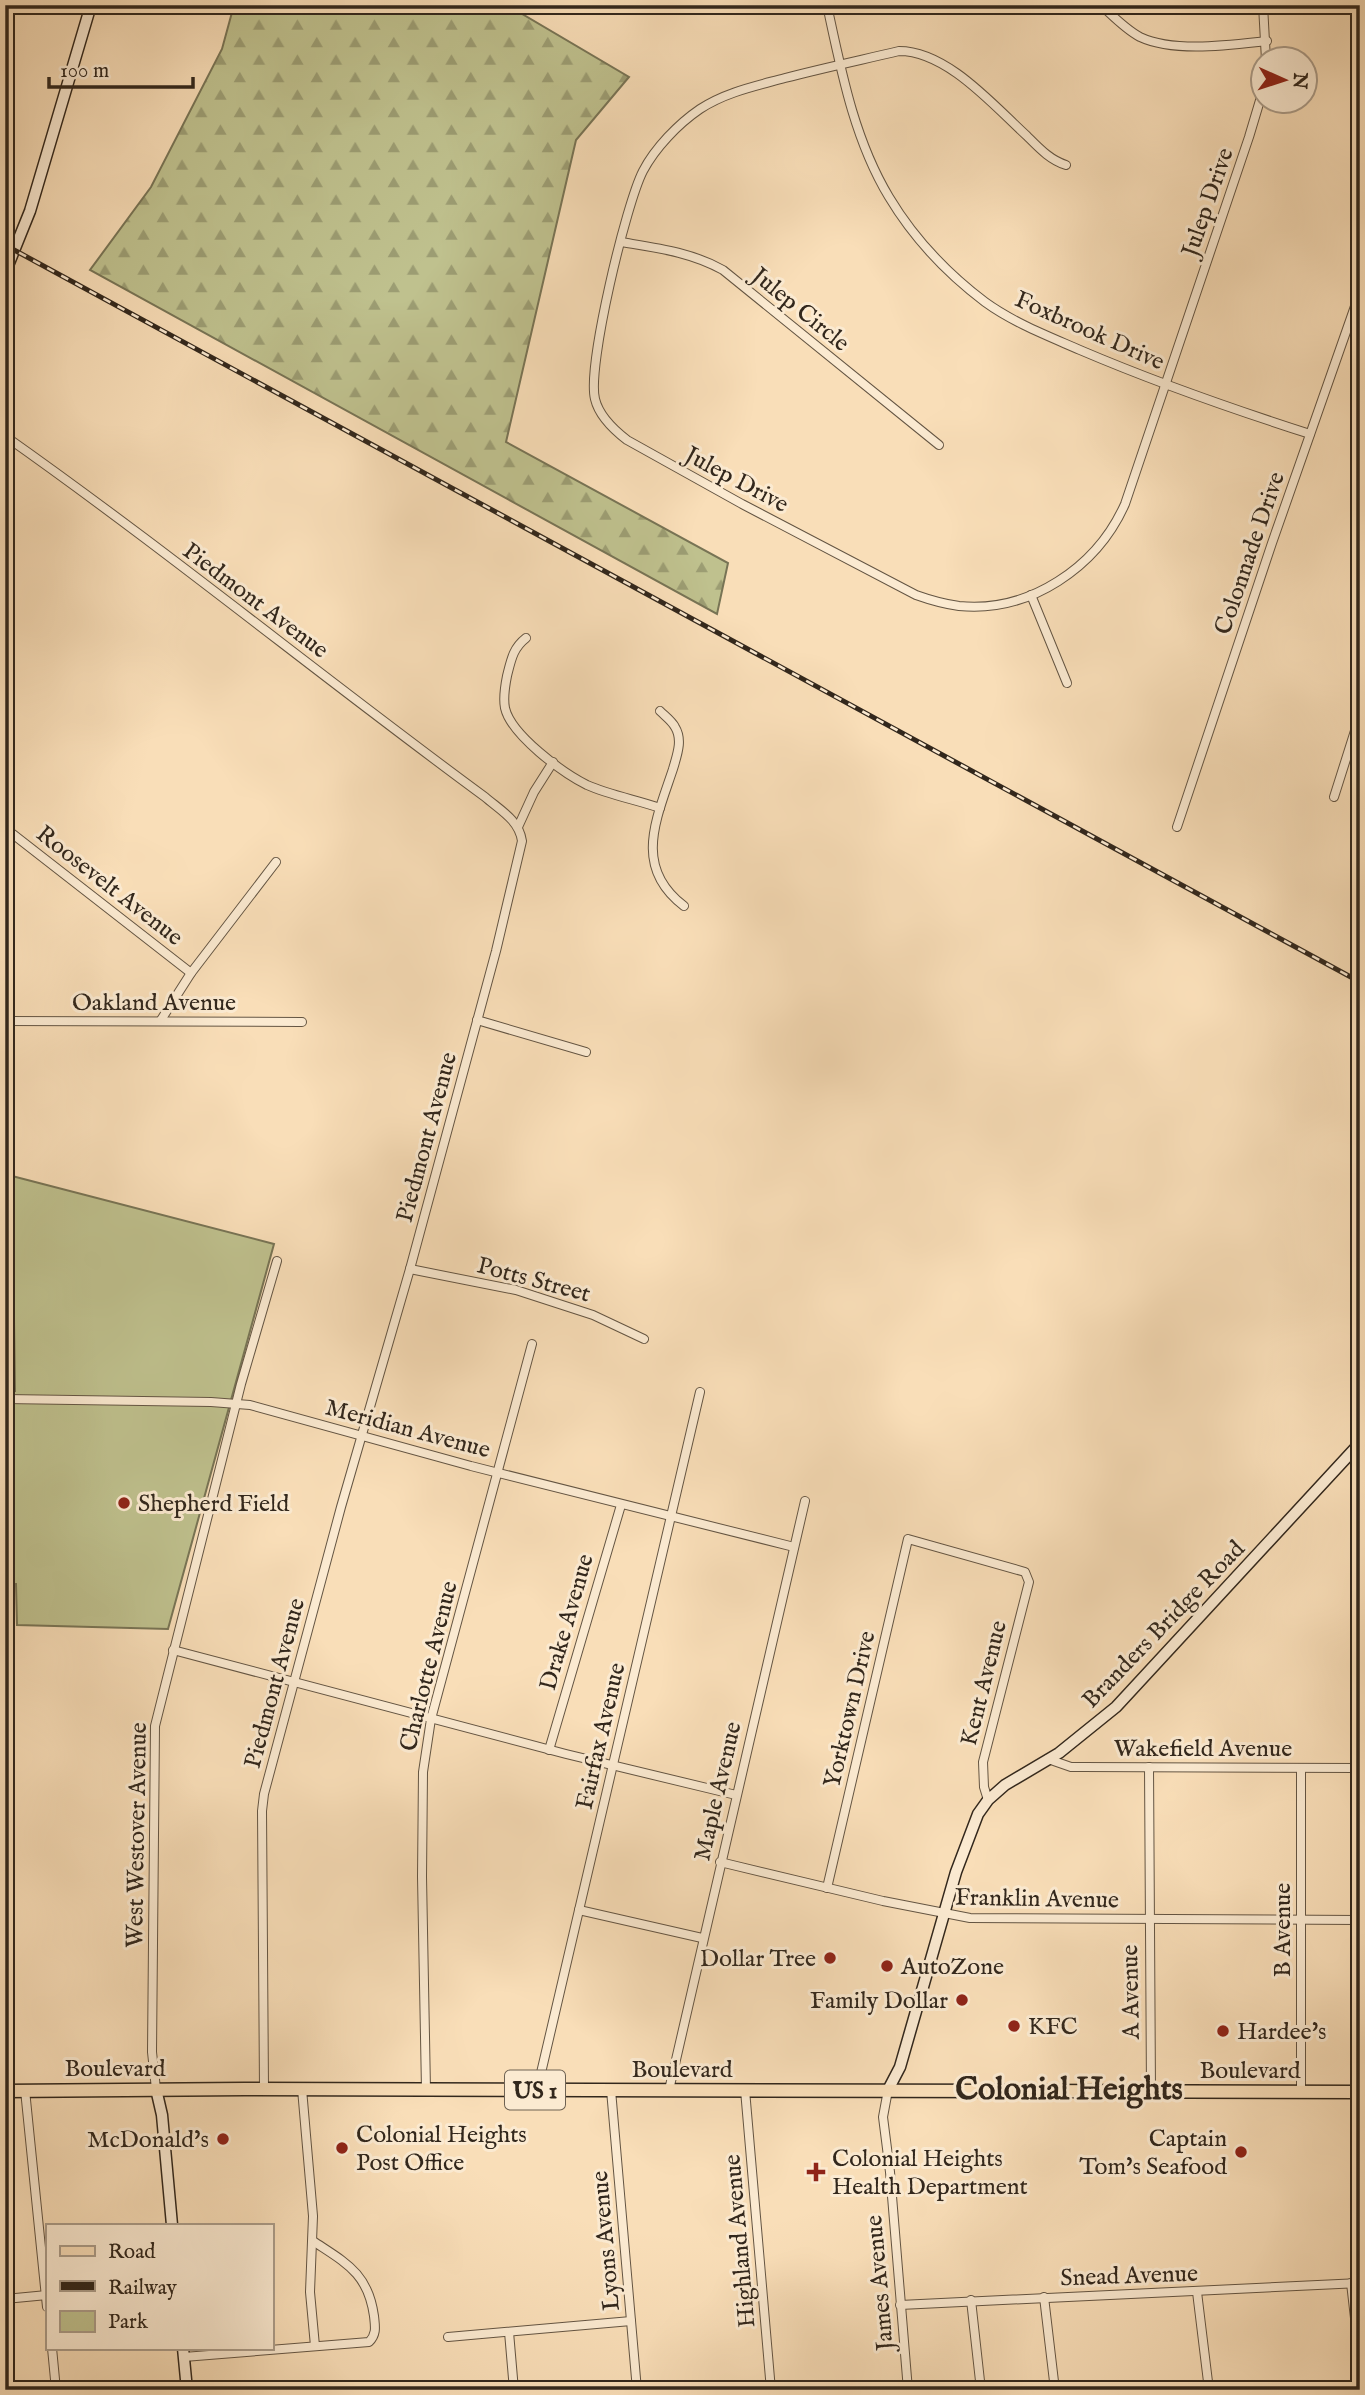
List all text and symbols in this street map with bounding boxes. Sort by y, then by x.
scale bar [49,46,192,90]
north arrow [1250,46,1320,116]
text: 100 m [60,58,109,85]
text: N [1287,71,1311,90]
street label: Julep Drive [1174,144,1242,264]
street label: Julep Circle [742,259,855,359]
street label: Foxbrook Drive [1010,285,1169,378]
street label: Julep Drive [676,439,794,521]
street label: Colonnade Drive [1208,468,1293,639]
street label: Piedmont Avenue [176,536,334,666]
street label: Roosevelt Avenue [29,819,189,953]
street label: Oakland Avenue [72,988,236,1019]
street label: Piedmont Avenue [390,1049,465,1226]
street label: Potts Street [474,1250,594,1310]
street label: Meridian Avenue [322,1393,493,1466]
place label: Shepherd Field [138,1489,290,1520]
marker: Shepherd Field [116,1495,132,1511]
street label: Branders Bridge Road [1076,1534,1252,1715]
street label: Drake Avenue [533,1551,602,1694]
street label: Charlotte Avenue [393,1578,466,1755]
street label: Piedmont Avenue [238,1595,313,1772]
street label: Kent Avenue [954,1618,1015,1749]
street label: Yorktown Drive [817,1628,884,1791]
street label: Fairfax Avenue [570,1660,633,1813]
street label: Maple Avenue [687,1719,750,1864]
street label: West Westover Avenue [120,1722,155,1948]
street label: Wakefield Avenue [1114,1734,1292,1765]
street label: Franklin Avenue [955,1883,1119,1916]
street label: B Avenue [1268,1883,1299,1977]
place label: Dollar Tree [700,1944,816,1975]
street label: A Avenue [1115,1944,1148,2041]
marker: Dollar Tree [822,1950,838,1966]
place label: AutoZone [900,1952,1004,1983]
marker: AutoZone [879,1958,895,1974]
place label: Family Dollar [810,1986,948,2017]
marker: Family Dollar [954,1992,970,2008]
place label: KFC [1028,2012,1078,2043]
place label: Hardee's [1237,2017,1327,2048]
marker: KFC [1006,2018,1022,2034]
marker: Hardee's [1215,2023,1231,2039]
street label: Boulevard [64,2054,166,2085]
street label: Boulevard [631,2055,733,2086]
street label: Boulevard [1199,2056,1301,2087]
road number: US 1 [505,2070,565,2110]
district label: Colonial Heights [955,2070,1183,2111]
place label: Colonial Heights Post Office [356,2120,527,2179]
place label: Captain Tom's Seafood [1079,2124,1227,2183]
place label: McDonald's [87,2125,209,2156]
marker: McDonald's [215,2131,231,2147]
marker: Colonial Heights Post Office [334,2140,350,2156]
place label: Colonial Heights Health Department [832,2144,1028,2203]
marker: Captain Tom's Seafood [1233,2144,1249,2160]
street label: Highland Avenue [717,2153,764,2329]
marker: Colonial Heights Health Department [806,2162,826,2182]
street label: Lyons Avenue [585,2169,628,2312]
street label: James Avenue [859,2214,902,2355]
legend [46,2224,273,2350]
text: Road [108,2239,156,2266]
street label: Snead Avenue [1060,2259,1198,2294]
text: Railway [108,2275,178,2302]
text: Park [108,2309,149,2336]

